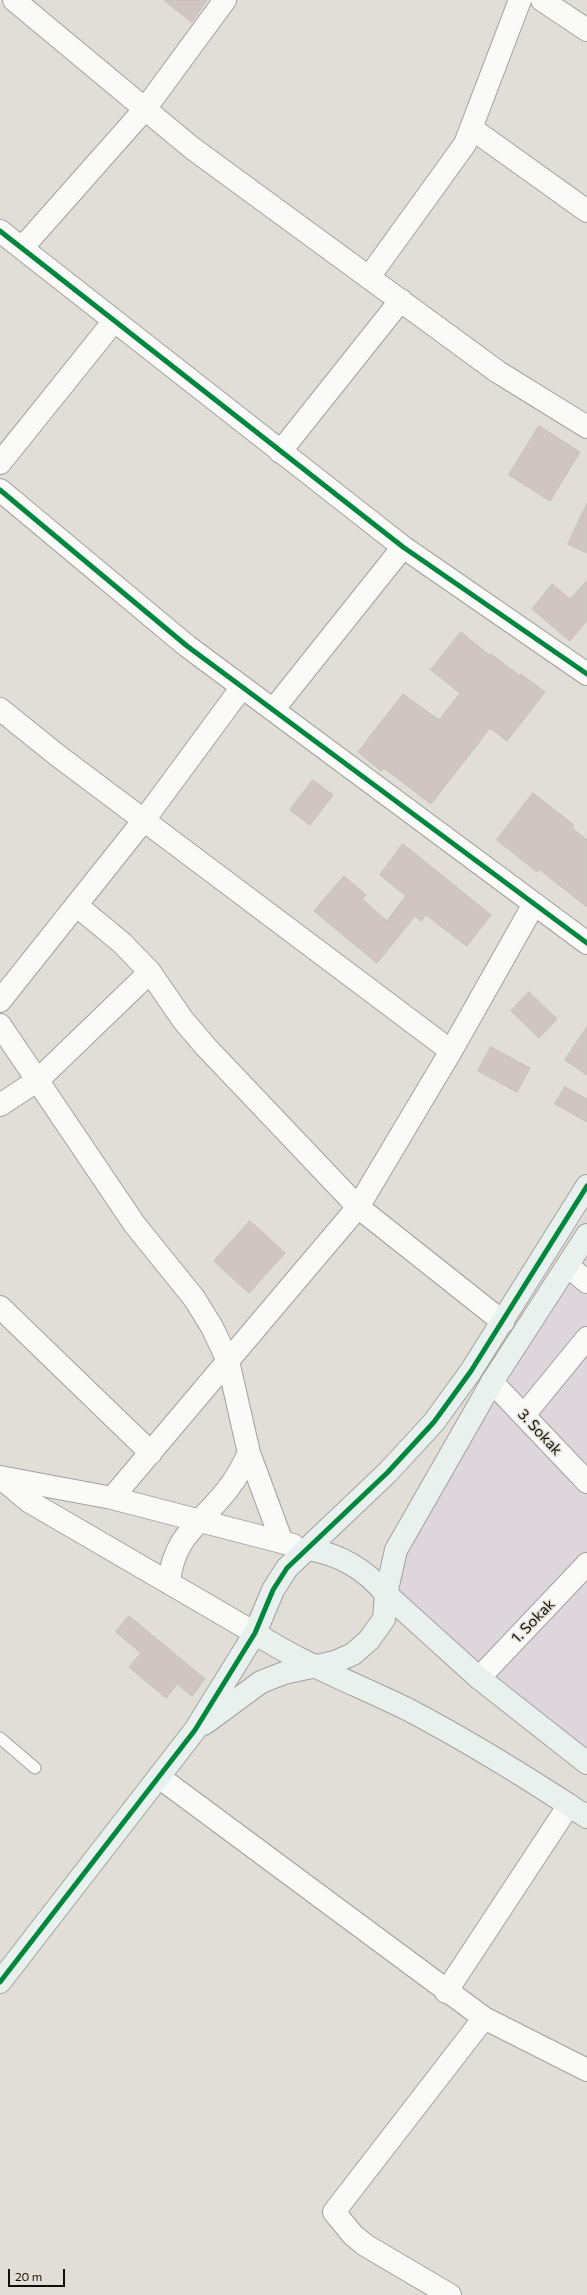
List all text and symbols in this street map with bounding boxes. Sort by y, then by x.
street label: 3. Sokak [514,1405,566,1459]
street label: 1. Sokak [508,1595,558,1647]
scale bar [10,2261,67,2287]
text: 20 m [15,2269,42,2283]

